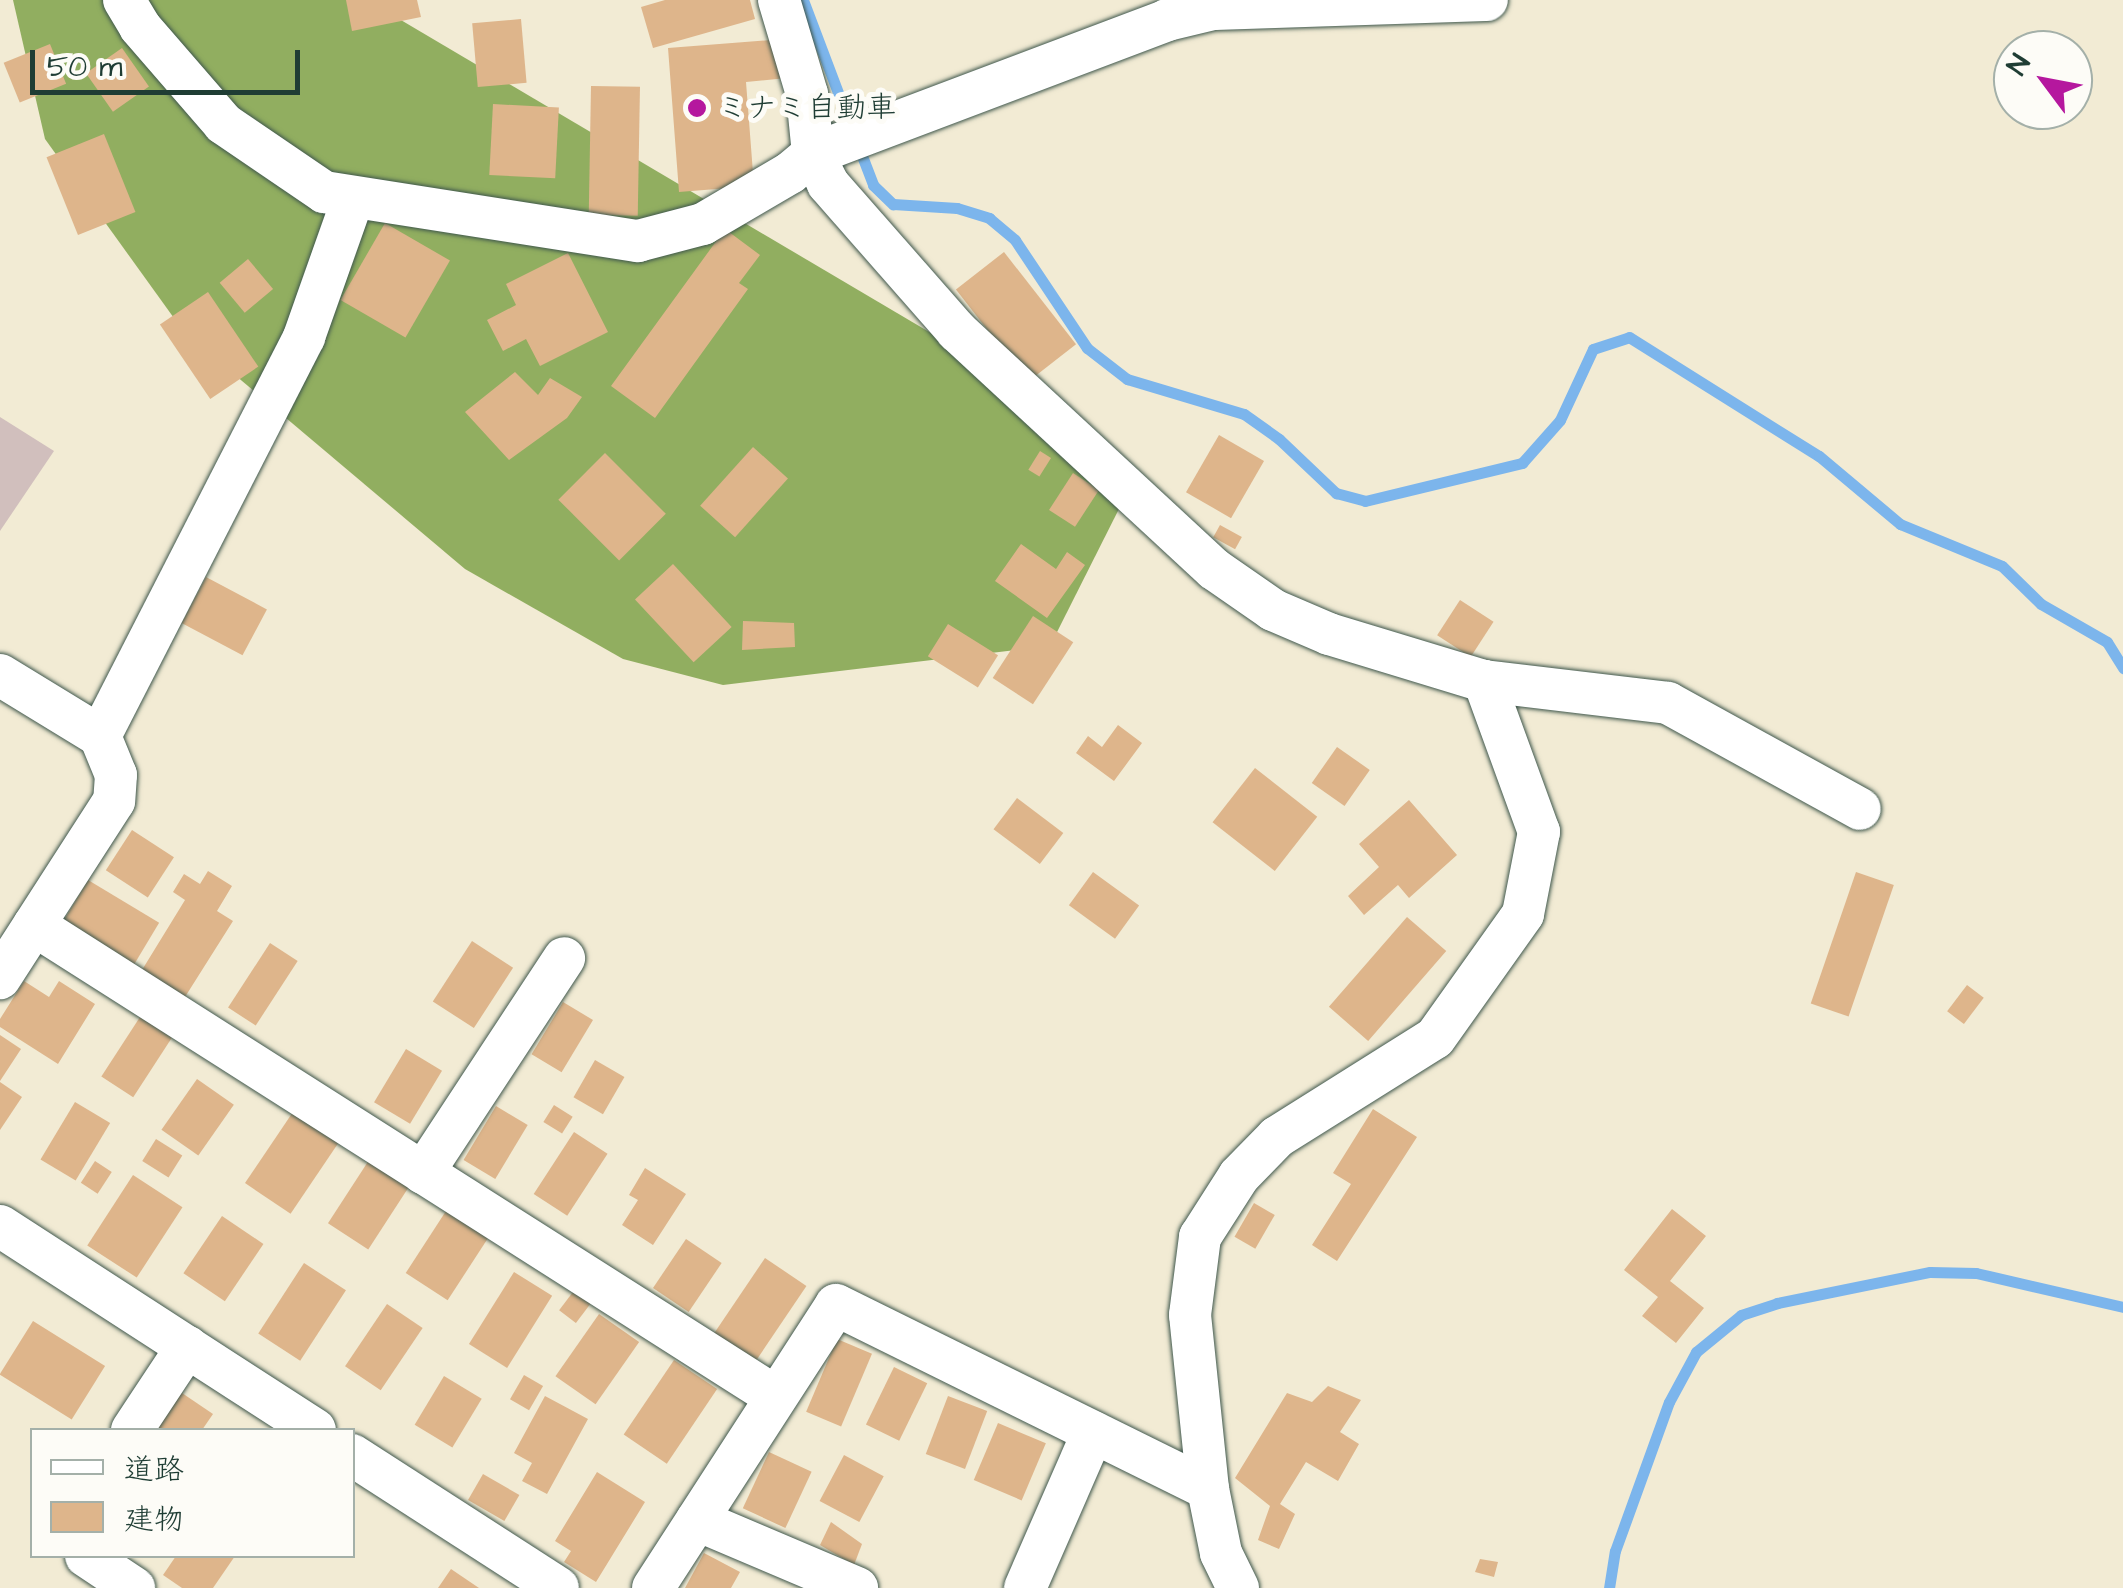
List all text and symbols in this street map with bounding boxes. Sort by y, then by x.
scale bar [35,30,305,92]
north arrow [1993,30,2093,130]
text: 50 m [47,46,123,88]
text: N [1998,47,2040,83]
place label: ミナミ自動車 [717,90,897,126]
marker: ミナミ自動車 [686,97,708,119]
legend [30,1428,355,1558]
text: 道路 [124,1449,184,1491]
text: 建物 [124,1499,184,1541]

